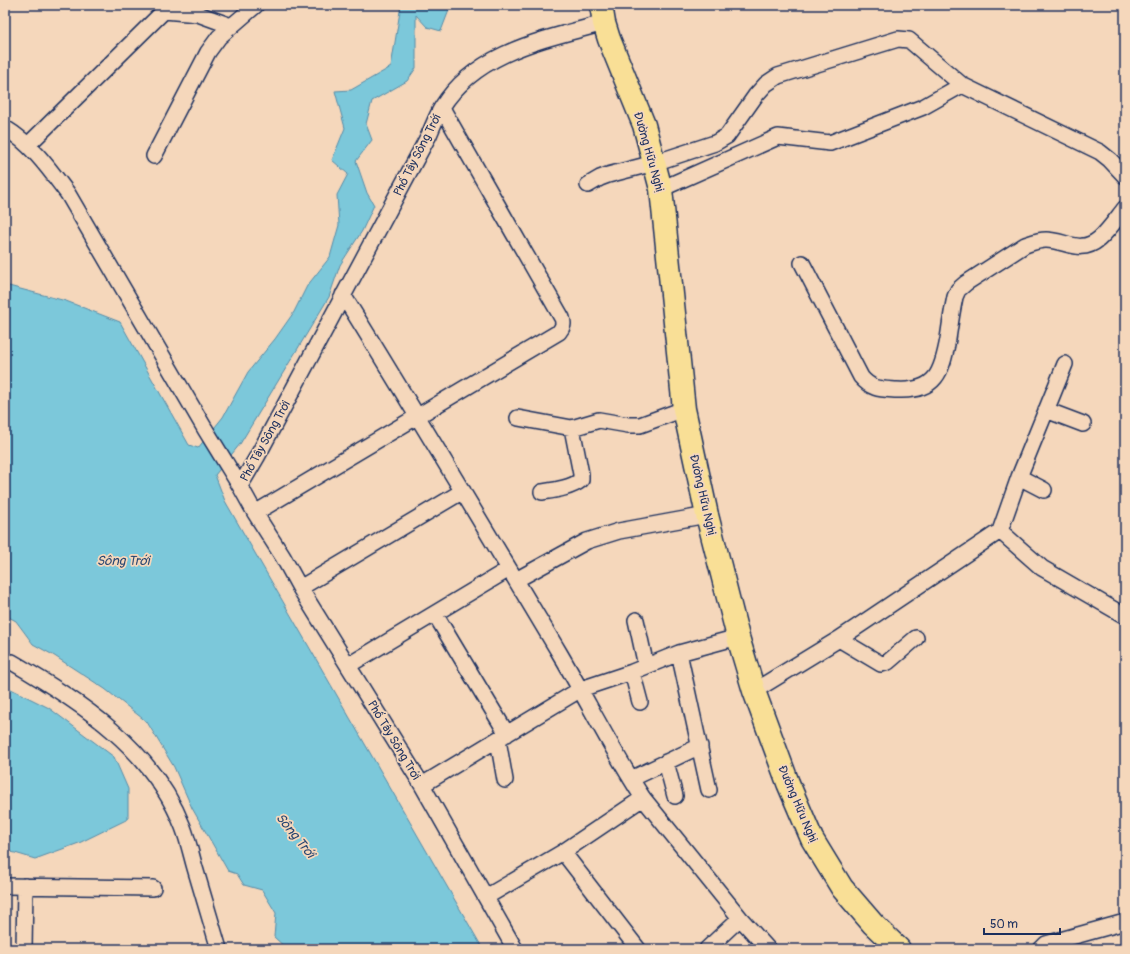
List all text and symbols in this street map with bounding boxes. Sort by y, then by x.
street label: Đường Hữu Nghị [630,110,667,194]
street label: Phố Tây Sông Trới [389,111,445,199]
street label: Phố Tây Sông Trới [236,398,294,484]
street label: Đường Hữu Nghị [686,453,719,537]
water label: Sông Trới [97,553,152,569]
street label: Phố Tây Sông Trới [364,697,424,783]
street label: Đường Hữu Nghị [774,763,821,845]
water label: Sông Trới [272,810,320,863]
scale bar [984,910,1060,936]
text: 50 m [990,917,1018,932]

